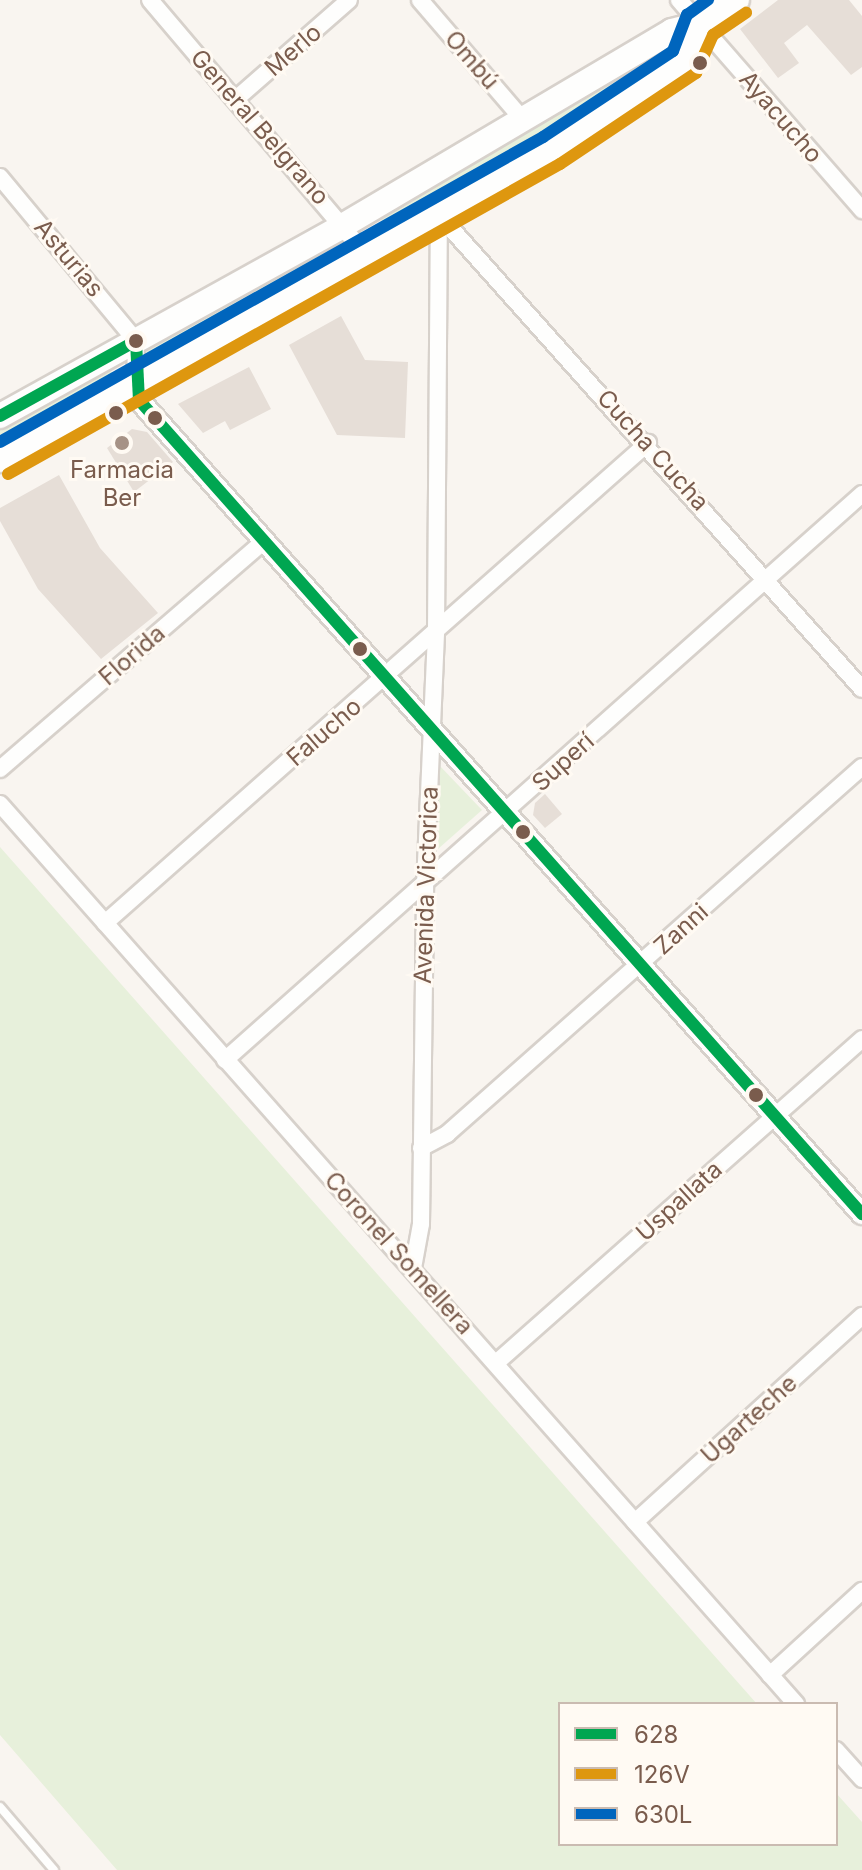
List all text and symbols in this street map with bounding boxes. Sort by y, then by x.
street label: Merlo [259,18,327,82]
street label: Ombú [439,25,505,95]
street label: General Belgrano [185,43,335,211]
unlabelled marker [692,55,708,71]
street label: Ayacucho [733,65,829,169]
street label: Asturias [28,213,110,303]
unlabelled marker [128,333,144,349]
street label: Cucha Cucha [591,384,715,516]
unlabelled marker [108,405,124,421]
unlabelled marker [147,410,163,426]
marker: Farmacia Ber [113,434,131,452]
place label: Farmacia Ber [70,456,174,512]
street label: Florida [93,619,171,691]
unlabelled marker [352,641,368,657]
street label: Falucho [281,692,367,772]
street label: Superí [526,727,600,797]
street label: Avenida Victorica [408,786,444,984]
unlabelled marker [515,824,531,840]
street label: Zanni [648,897,714,961]
unlabelled marker [748,1087,764,1103]
street label: Uspallata [630,1155,728,1247]
street label: Coronel Somellera [319,1166,479,1340]
street label: Ugarteche [695,1368,803,1470]
legend [558,1702,838,1846]
text: 628 [634,1720,678,1749]
text: 126V [634,1760,690,1789]
text: 630L [634,1800,692,1829]

